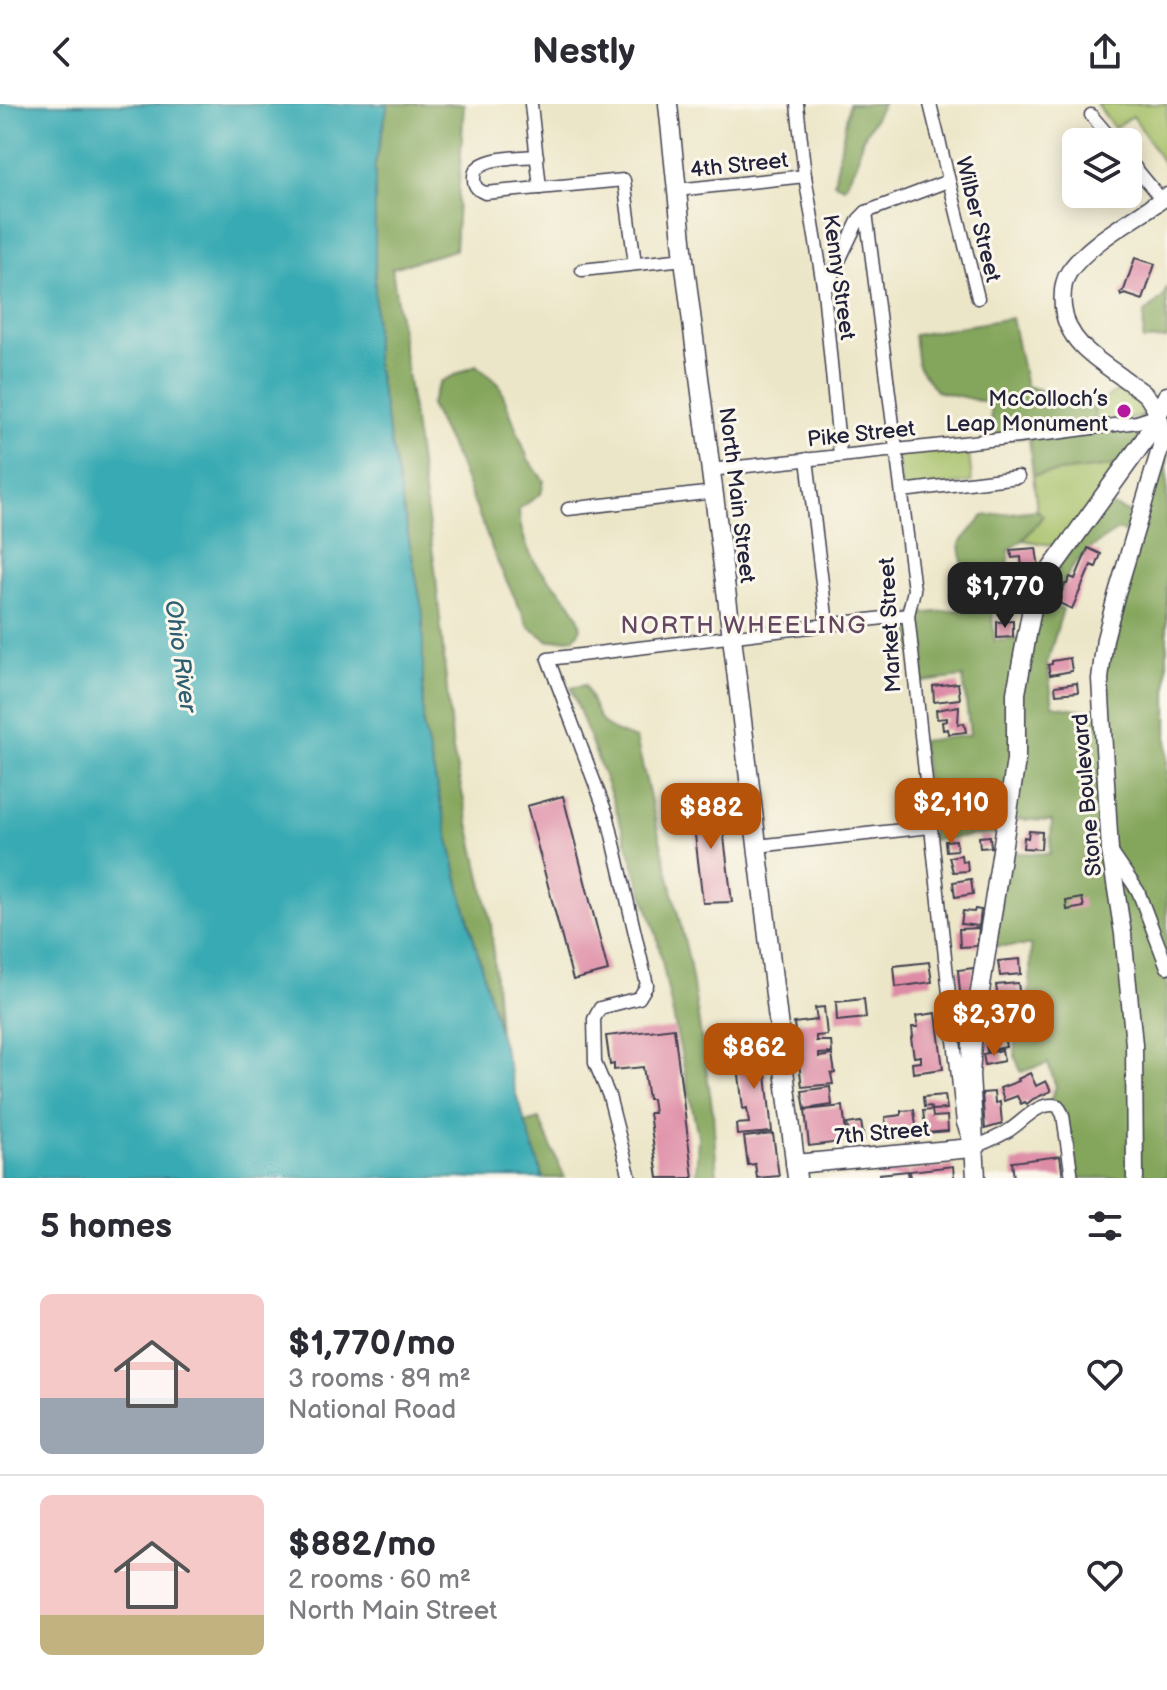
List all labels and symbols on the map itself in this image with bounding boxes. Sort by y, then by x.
street label: 4th Street [689,147,790,184]
street label: Wilber Street [949,154,1006,285]
street label: Kenny Street [816,213,861,342]
place label: McColloch’s Leap Monument [945,386,1108,438]
marker: McColloch’s Leap Monument [1115,402,1133,420]
street label: North Main Street [712,406,761,585]
street label: Pike Street [806,415,917,454]
street label: Market Street [873,556,908,693]
pin: $1,770 [940,562,1070,630]
water label: Ohio River [158,598,203,716]
district label: NORTH WHEELING [620,611,868,640]
street label: Stone Boulevard [1067,712,1108,877]
pin: $2,110 [886,778,1016,846]
pin: $882 [664,783,758,851]
pin: $2,370 [929,990,1059,1058]
pin: $862 [707,1023,801,1091]
street label: 7th Street [833,1116,931,1151]

